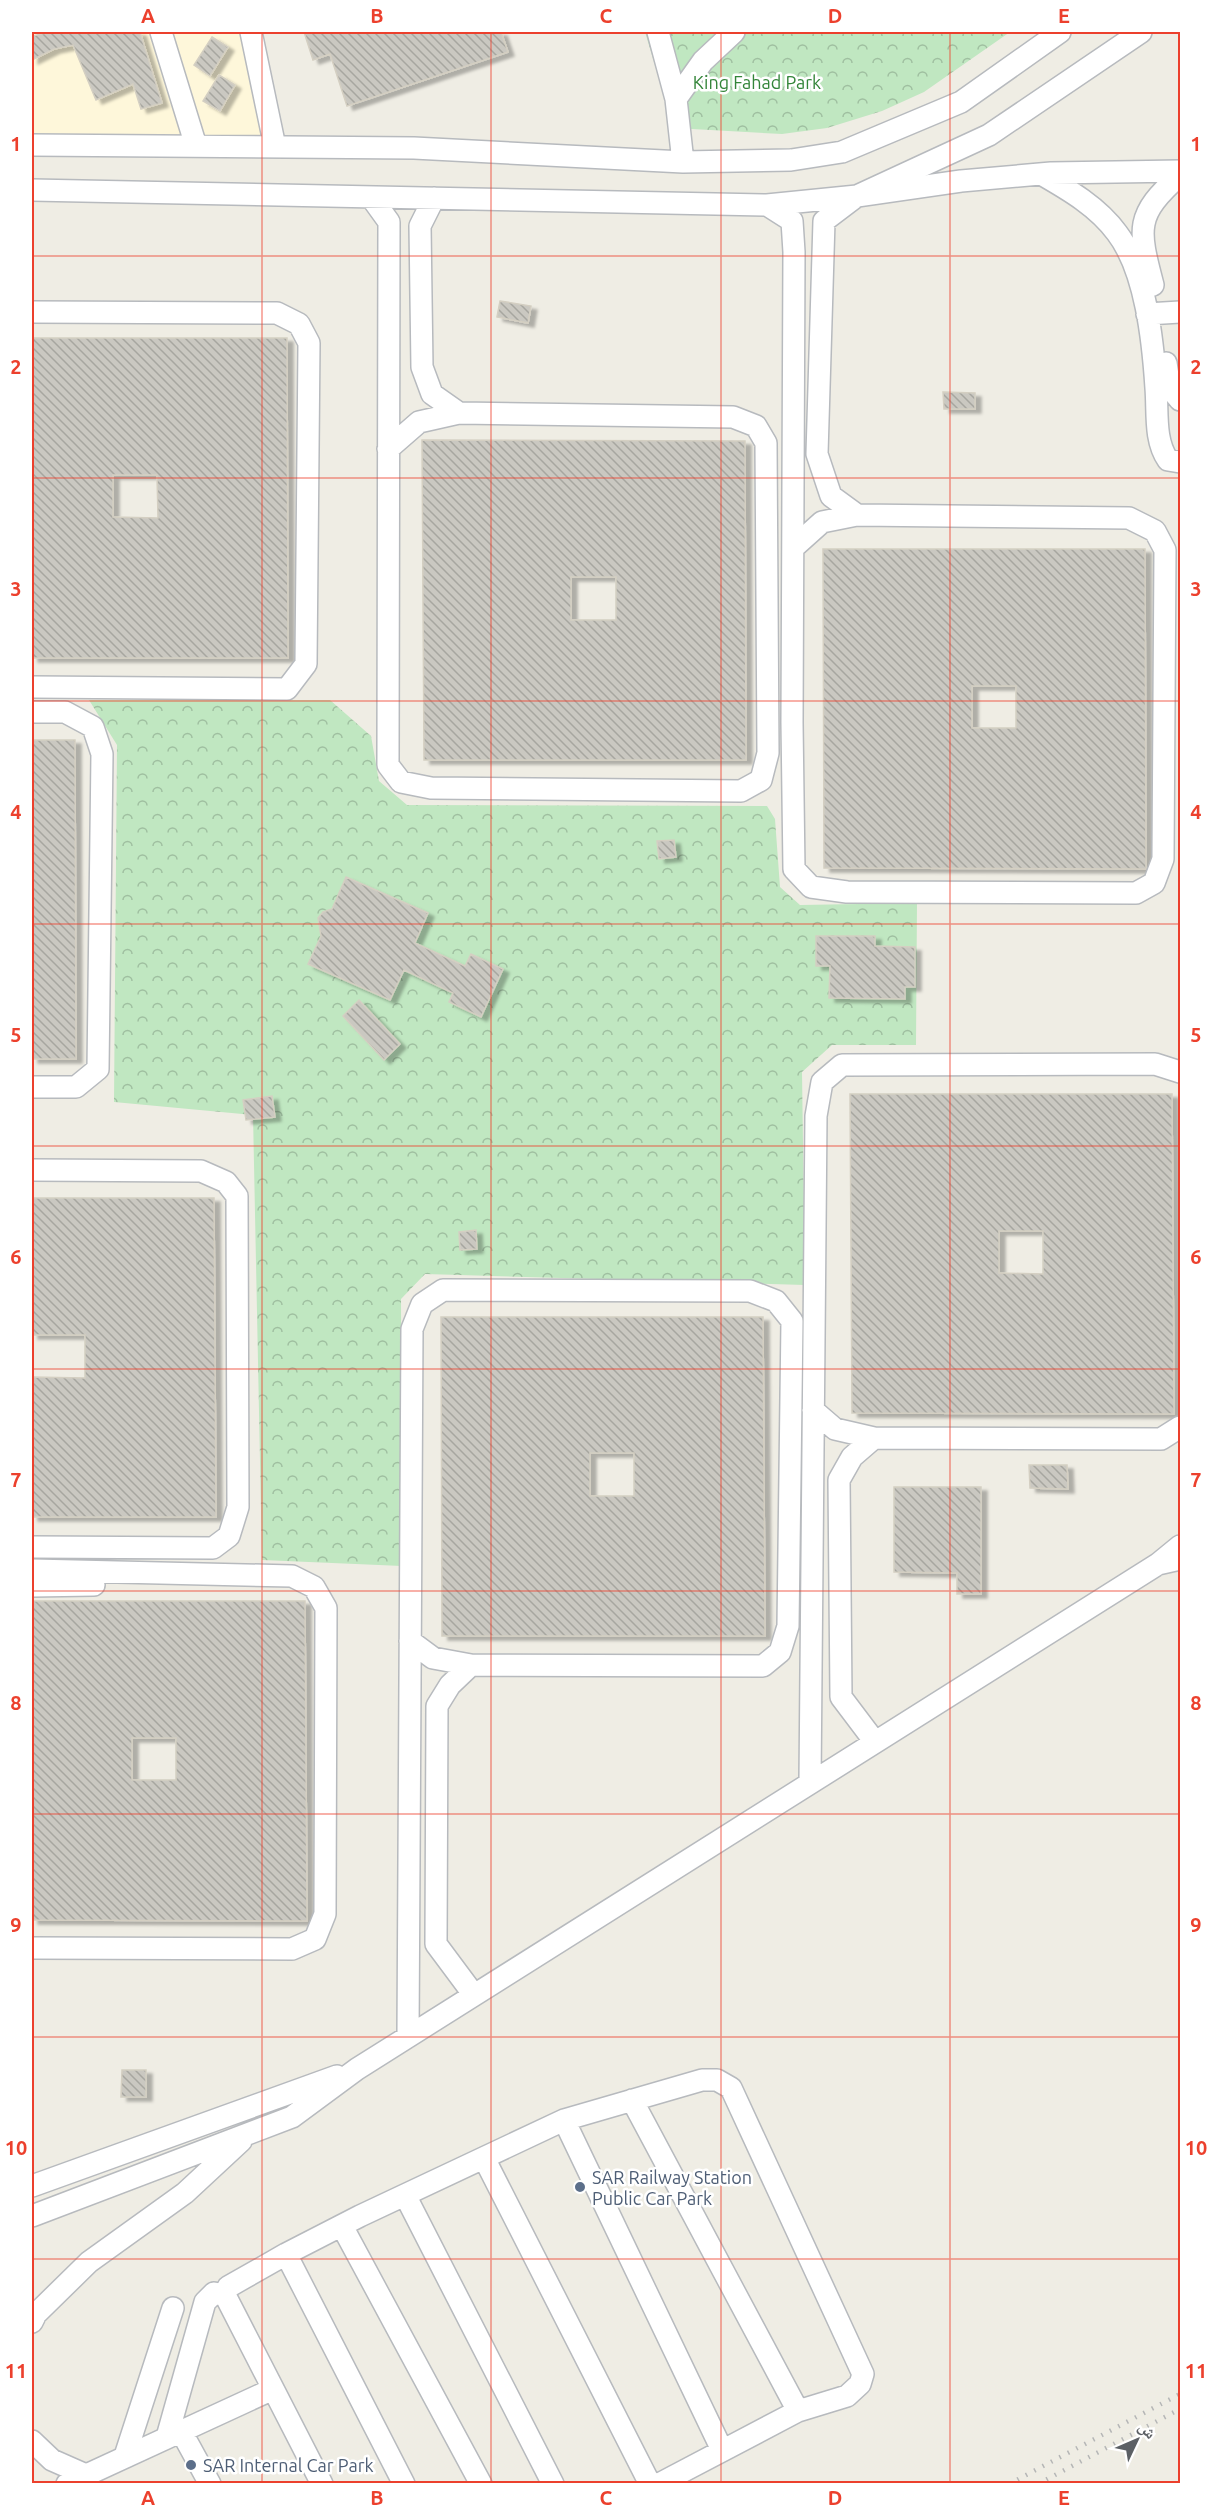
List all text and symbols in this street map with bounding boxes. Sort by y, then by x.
text: A [141,4,155,27]
text: B [370,4,384,27]
text: C [600,4,613,27]
text: D [828,4,842,27]
text: E [1058,4,1070,27]
park label: King Fahad Park [693,72,821,92]
text: 1 [10,132,22,155]
text: 1 [1190,132,1202,155]
text: 2 [10,355,22,378]
text: 2 [1190,355,1202,378]
text: 3 [10,577,22,600]
text: 3 [1190,577,1202,600]
text: 4 [10,800,22,823]
text: 4 [1190,800,1202,823]
text: 5 [10,1023,22,1046]
text: 5 [1190,1023,1202,1046]
text: 6 [10,1245,22,1268]
text: 6 [1190,1245,1202,1268]
text: 7 [10,1468,22,1491]
text: 7 [1190,1468,1202,1491]
text: 8 [10,1691,22,1714]
text: 8 [1190,1691,1202,1714]
text: 9 [10,1913,22,1936]
text: 9 [1190,1913,1202,1936]
text: 10 [5,2136,27,2159]
text: 10 [1185,2136,1207,2159]
place label: SAR Railway Station Public Car Park [592,2167,752,2208]
marker: SAR Railway Station Public Car Park [573,2180,587,2194]
text: 11 [5,2359,27,2382]
text: 11 [1185,2359,1207,2382]
north arrow [1107,2410,1167,2470]
text: ش [1135,2417,1160,2443]
place label: SAR Internal Car Park [203,2455,374,2475]
marker: SAR Internal Car Park [184,2458,198,2472]
text: A [141,2486,155,2509]
text: B [370,2486,384,2509]
text: C [600,2486,613,2509]
text: D [828,2486,842,2509]
text: E [1058,2486,1070,2509]

